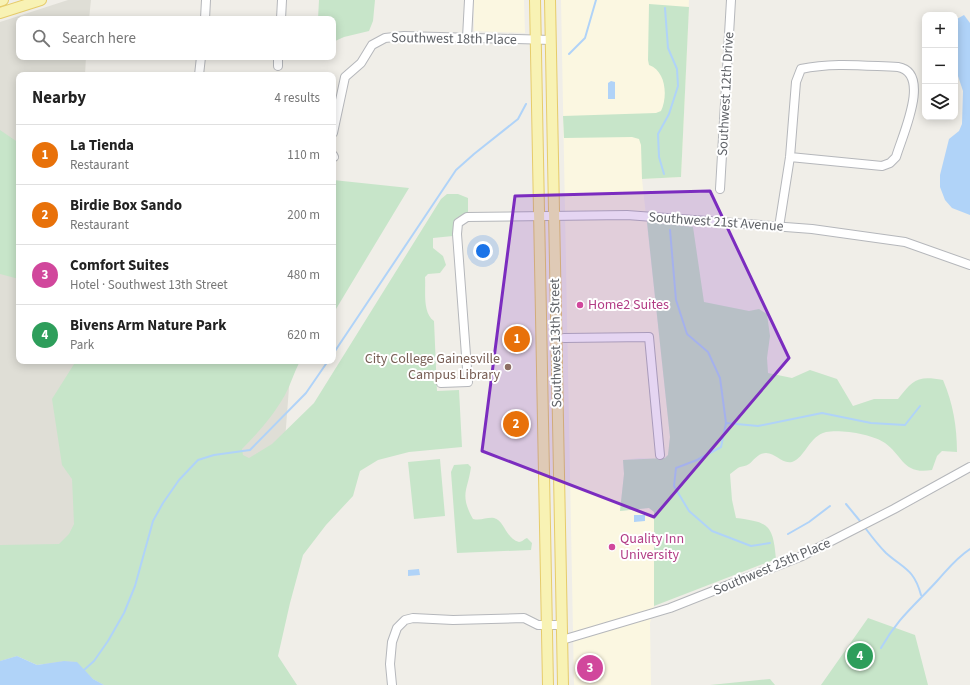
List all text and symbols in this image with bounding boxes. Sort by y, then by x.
map controls [922,12,958,120]
button: + [922,12,958,48]
search box [16,16,336,60]
icon: search [30,27,52,49]
text: Search here [62,28,136,49]
street label: Southwest 18th Place [391,28,517,50]
street label: Southwest 12th Drive [713,31,739,157]
button: − [922,48,958,84]
button: layers [922,84,958,120]
text: Nearby [32,86,86,110]
text: 4 results [275,89,320,107]
text: La Tienda [70,135,134,156]
text: 1 [42,146,48,164]
text: 110 m [287,146,320,164]
text: Restaurant [70,156,129,174]
text: Birdie Box Sando [70,195,182,216]
text: 2 [42,206,48,224]
text: 200 m [287,206,320,224]
street label: Southwest 21st Avenue [648,207,784,237]
text: Restaurant [70,216,129,234]
your location [473,241,493,261]
text: Comfort Suites [70,255,169,276]
text: 3 [42,266,48,284]
text: 480 m [287,266,320,284]
text: Hotel · Southwest 13th Street [70,276,228,294]
street label: Southwest 13th Street [545,278,567,408]
place label: Home2 Suites [588,295,669,315]
marker: Home2 Suites [575,300,585,310]
text: Bivens Arm Nature Park [70,315,226,336]
pin: 1 [504,324,530,354]
text: 4 [42,326,48,344]
text: 620 m [287,326,320,344]
text: Park [70,336,94,354]
place label: City College Gainesville Campus Library [365,349,500,385]
marker: City College Gainesville Campus Library [503,362,513,372]
pin: 2 [503,409,529,439]
place label: Quality Inn University [620,529,684,565]
street label: Southwest 25th Place [710,533,834,601]
marker: Quality Inn University [607,542,617,552]
pin: 4 [847,641,873,671]
pin: 3 [577,653,603,683]

